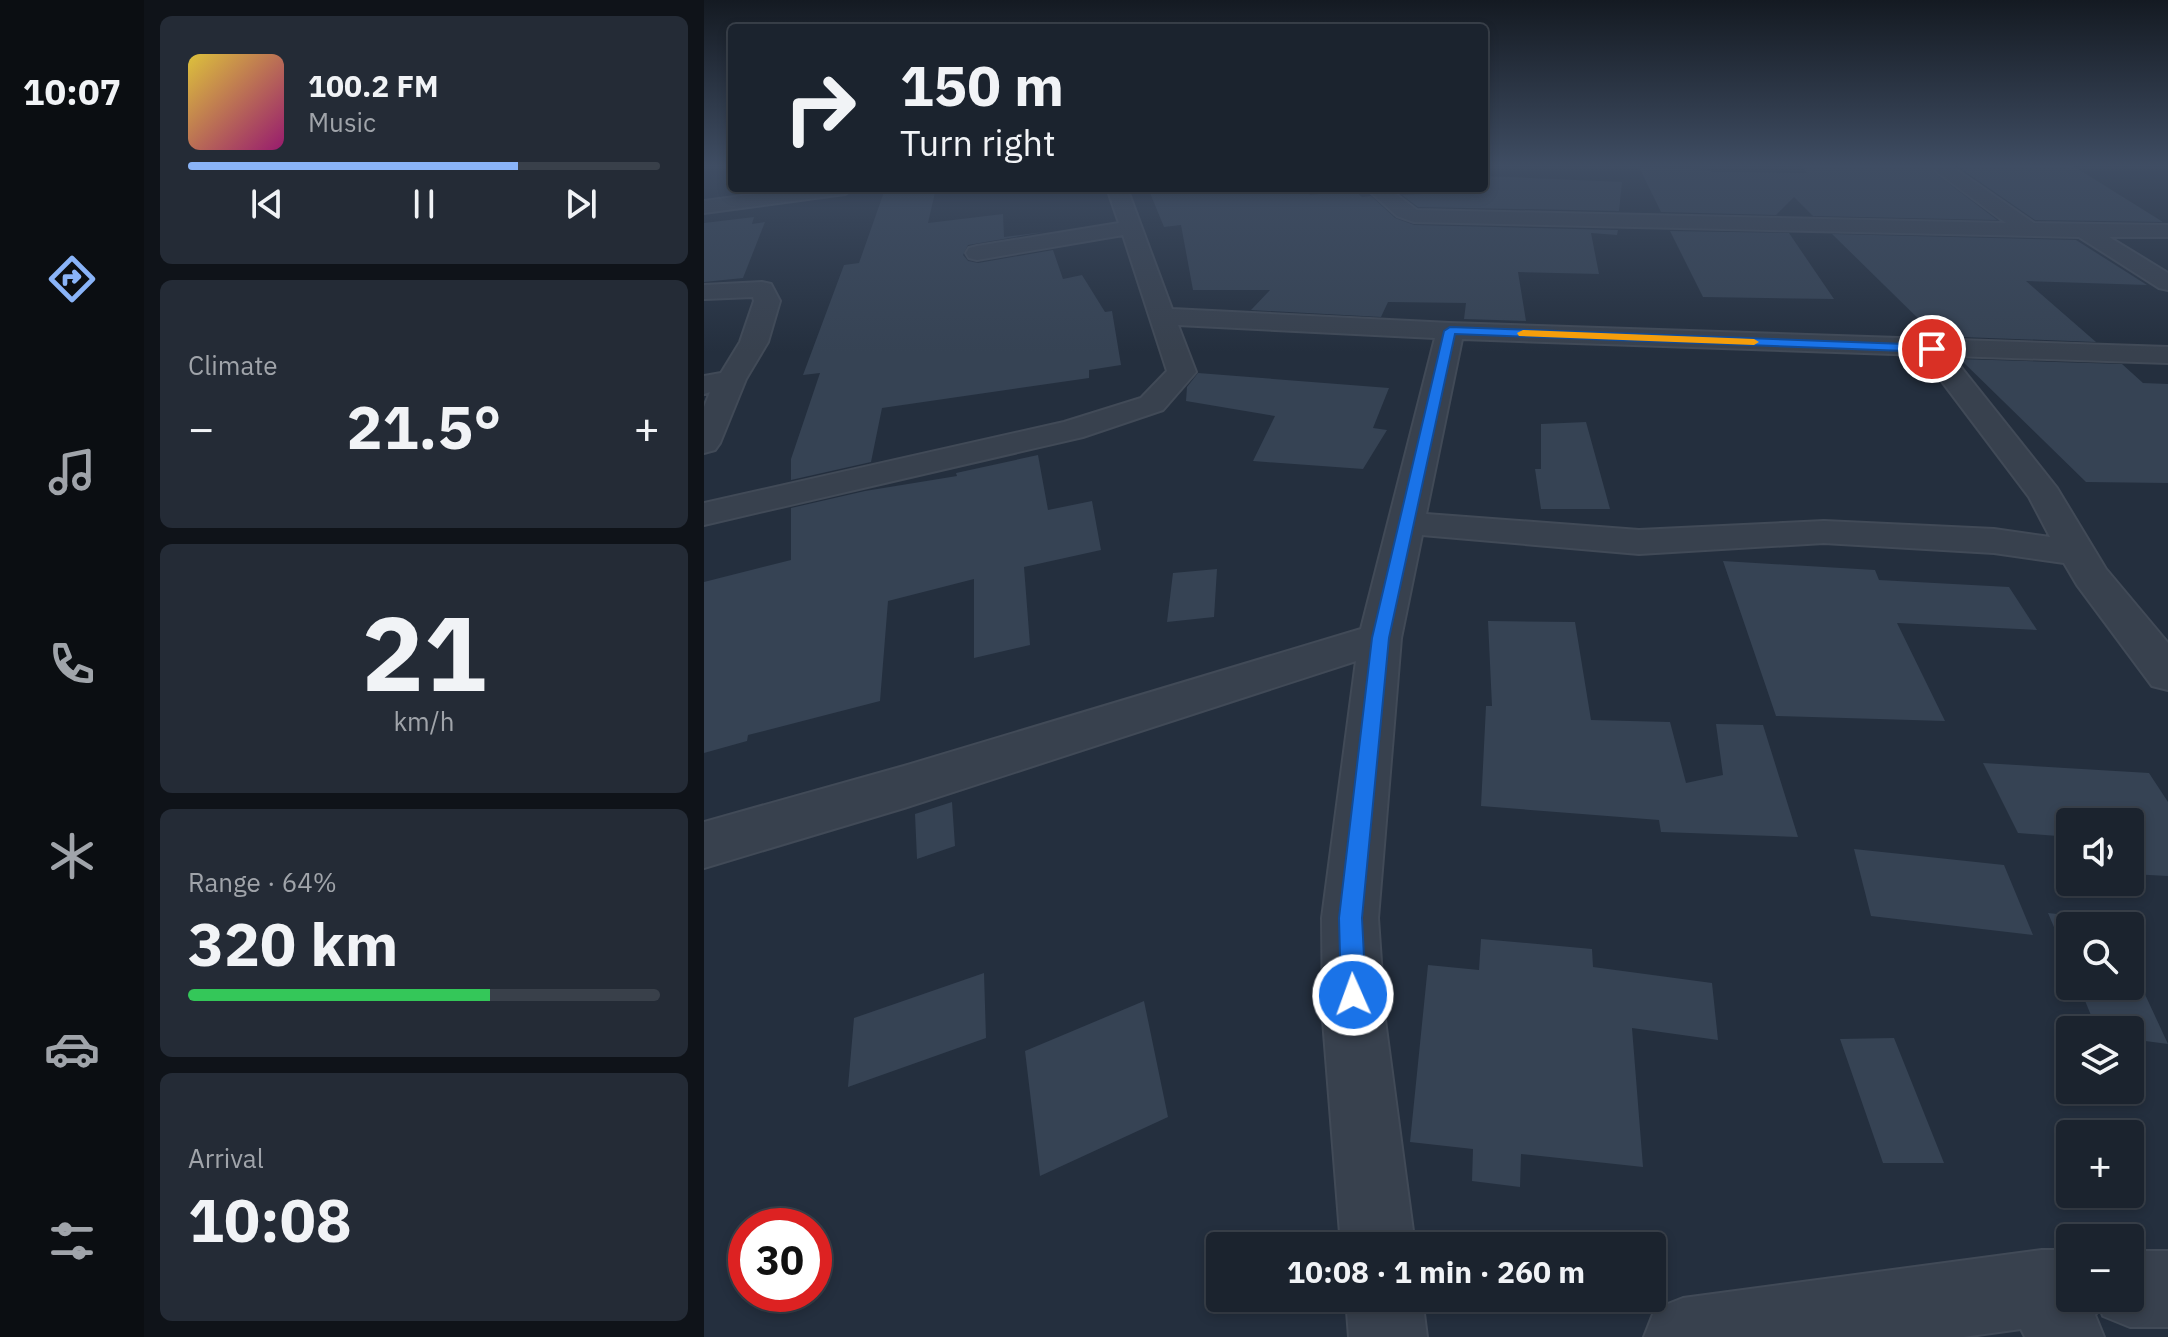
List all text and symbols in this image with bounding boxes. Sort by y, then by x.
text: 150 m [900,49,1064,121]
icon: right [768,56,872,160]
text: 100.2 FM [308,66,439,105]
text: 10:07 [23,68,121,115]
text: Music [308,105,376,139]
text: Turn right [900,119,1056,166]
icon: previous [245,182,289,226]
icon: pause [402,182,446,226]
icon: next [559,182,603,226]
icon: directions [44,251,100,307]
pin [1898,315,1966,383]
icon: arrive [1910,327,1954,371]
text: Climate [188,348,278,382]
text: 21.5° [347,387,501,466]
text: − [188,399,214,456]
text: + [634,399,660,456]
icon: music [44,444,100,500]
text: 21 [362,584,486,720]
icon: phone [44,636,100,692]
text: km/h [393,704,455,738]
map controls [2056,808,2144,1312]
button: sound [2056,808,2144,896]
icon: climate [44,828,100,884]
text: Range · 64% [188,865,337,899]
text: 320 km [188,904,398,983]
button: search [2056,912,2144,1000]
position arrow [1311,953,1395,1037]
button: layers [2056,1016,2144,1104]
icon: car [44,1021,100,1077]
button: + [2056,1120,2144,1208]
text: Arrival [188,1141,264,1175]
text: 10:08 [188,1180,352,1259]
speed limit sign: 30 [728,1208,832,1312]
icon: filters [44,1213,100,1269]
button: − [2056,1224,2144,1312]
text: 10:08 · 1 min · 260 m [1287,1252,1585,1291]

